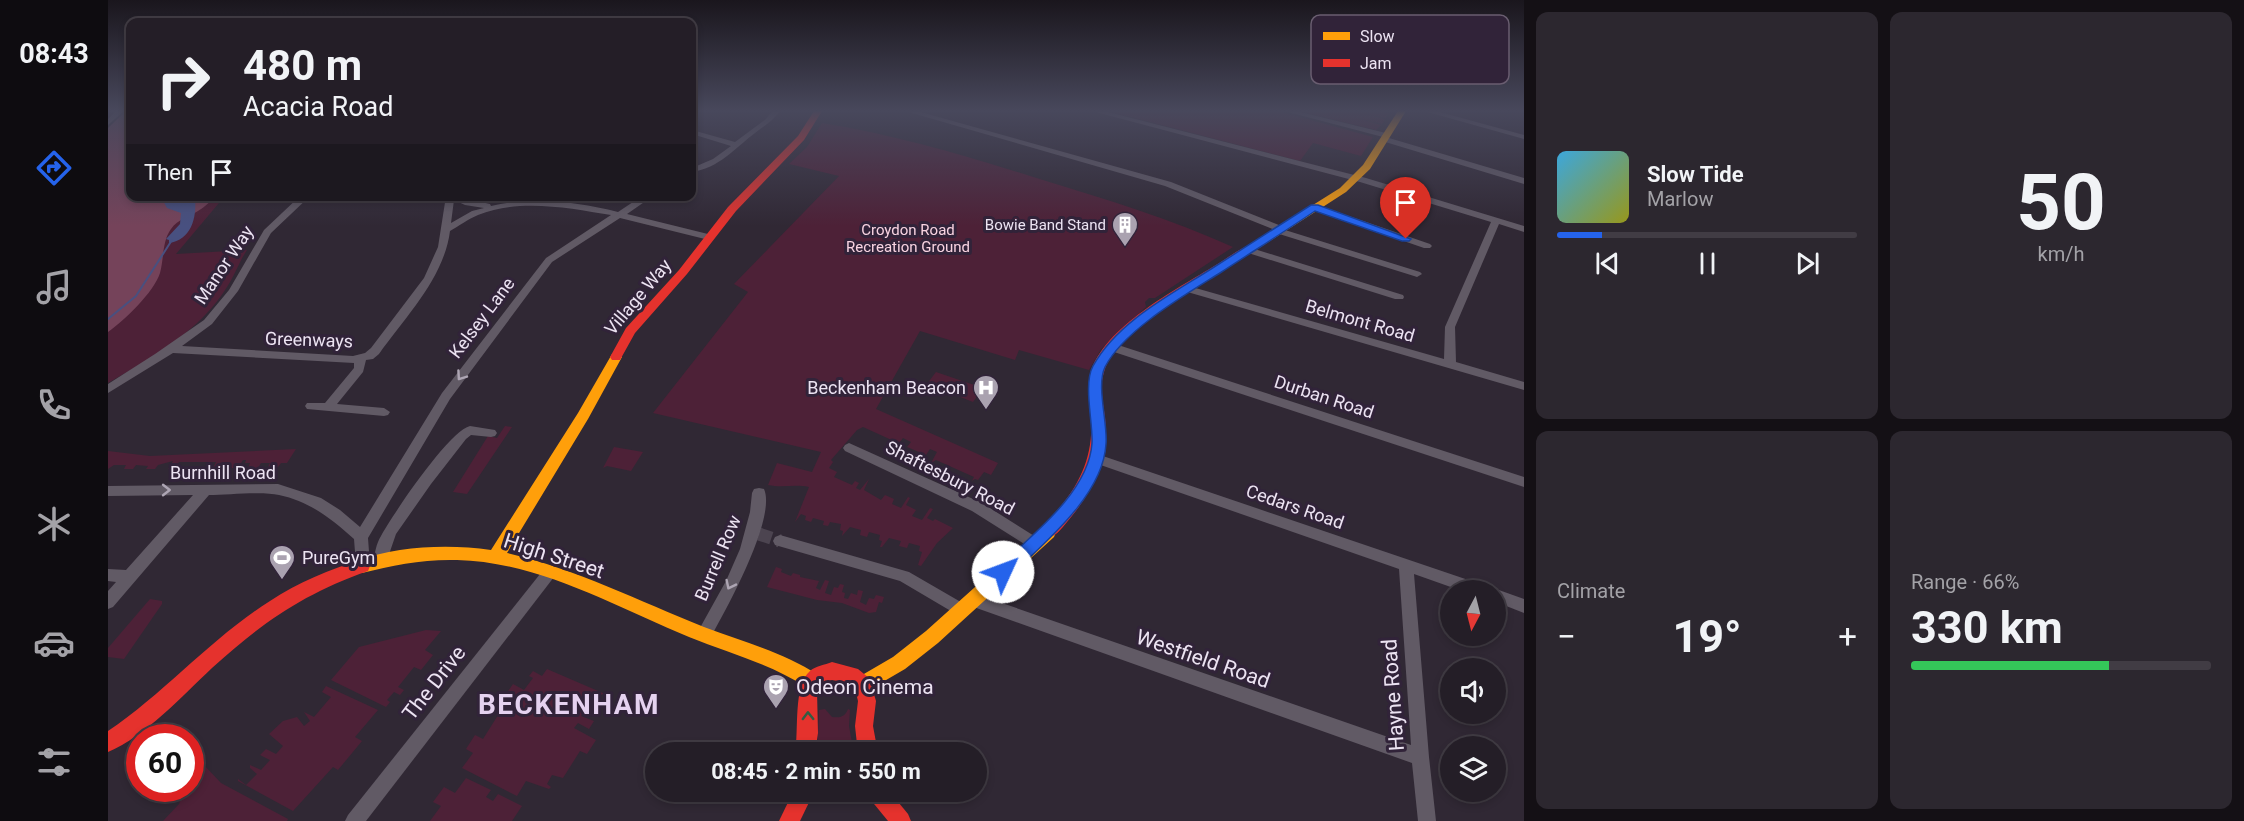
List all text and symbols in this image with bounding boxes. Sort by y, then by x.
legend [1311,15,1509,84]
text: Slow [1360,27,1395,46]
text: 08:43 [19,38,89,70]
text: 480 m [243,41,362,90]
icon: right [144,42,222,120]
text: Jam [1360,54,1392,73]
text: Acacia Road [243,91,393,123]
icon: directions [33,147,75,189]
icon: arrive [205,156,238,189]
text: 50 [2016,157,2106,248]
text: Then [144,160,193,185]
text: Slow Tide [1647,162,1744,187]
pin [1380,177,1431,239]
icon: arrive [1389,186,1422,219]
text: Marlow [1647,187,1713,211]
building icon: Bowie Band Stand [1110,210,1140,248]
place label: Bowie Band Stand [985,216,1106,234]
street label: Manor Way [190,221,258,308]
park label: Croydon Road Recreation Ground [846,221,970,256]
text: km/h [2038,242,2084,266]
icon: previous [1591,247,1624,280]
icon: pause [1691,247,1724,280]
icon: next [1791,247,1824,280]
street label: Village Way [600,254,676,339]
icon: music [33,266,75,308]
street label: Kelsey Lane [444,273,519,362]
street label: Belmont Road [1303,295,1417,346]
street label: Greenways [265,327,353,352]
one-way arrow [457,369,468,380]
street label: Durban Road [1272,371,1377,422]
hospital icon: Beckenham Beacon [971,373,1001,411]
place label: Beckenham Beacon [807,377,966,398]
icon: phone [33,384,75,426]
street label: Shaftesbury Road [882,436,1018,519]
street label: Burnhill Road [170,462,276,483]
street label: Cedars Road [1243,480,1347,533]
one-way arrow [162,484,171,497]
icon: climate [33,503,75,545]
street label: Burrell Row [690,511,745,604]
street label: High Street [501,529,607,584]
position arrow [971,540,1035,604]
sports icon: PureGym [267,543,297,581]
place label: PureGym [302,547,375,568]
text: Range · 66% [1911,570,2019,594]
one-way arrow [725,578,737,589]
text: Climate [1557,579,1625,603]
north arrow [1440,580,1506,646]
map controls [1440,580,1506,802]
text: 330 km [1911,601,2063,654]
text: 19° [1672,610,1742,663]
text: − [1557,617,1576,656]
text: + [1838,617,1857,656]
icon: car [33,622,75,664]
street label: Westfield Road [1133,625,1273,693]
street label: Hayne Road [1377,638,1409,752]
street label: The Drive [398,641,470,725]
button: sound [1440,658,1506,724]
theatre icon: Odeon Cinema [761,672,791,710]
place label: Odeon Cinema [796,675,934,699]
district label: BECKENHAM [478,688,660,721]
one-way arrow [802,712,814,721]
speed limit sign: 60 [126,724,204,802]
button: layers [1440,736,1506,802]
icon: filters [33,741,75,783]
text: 08:45 · 2 min · 550 m [711,759,921,784]

